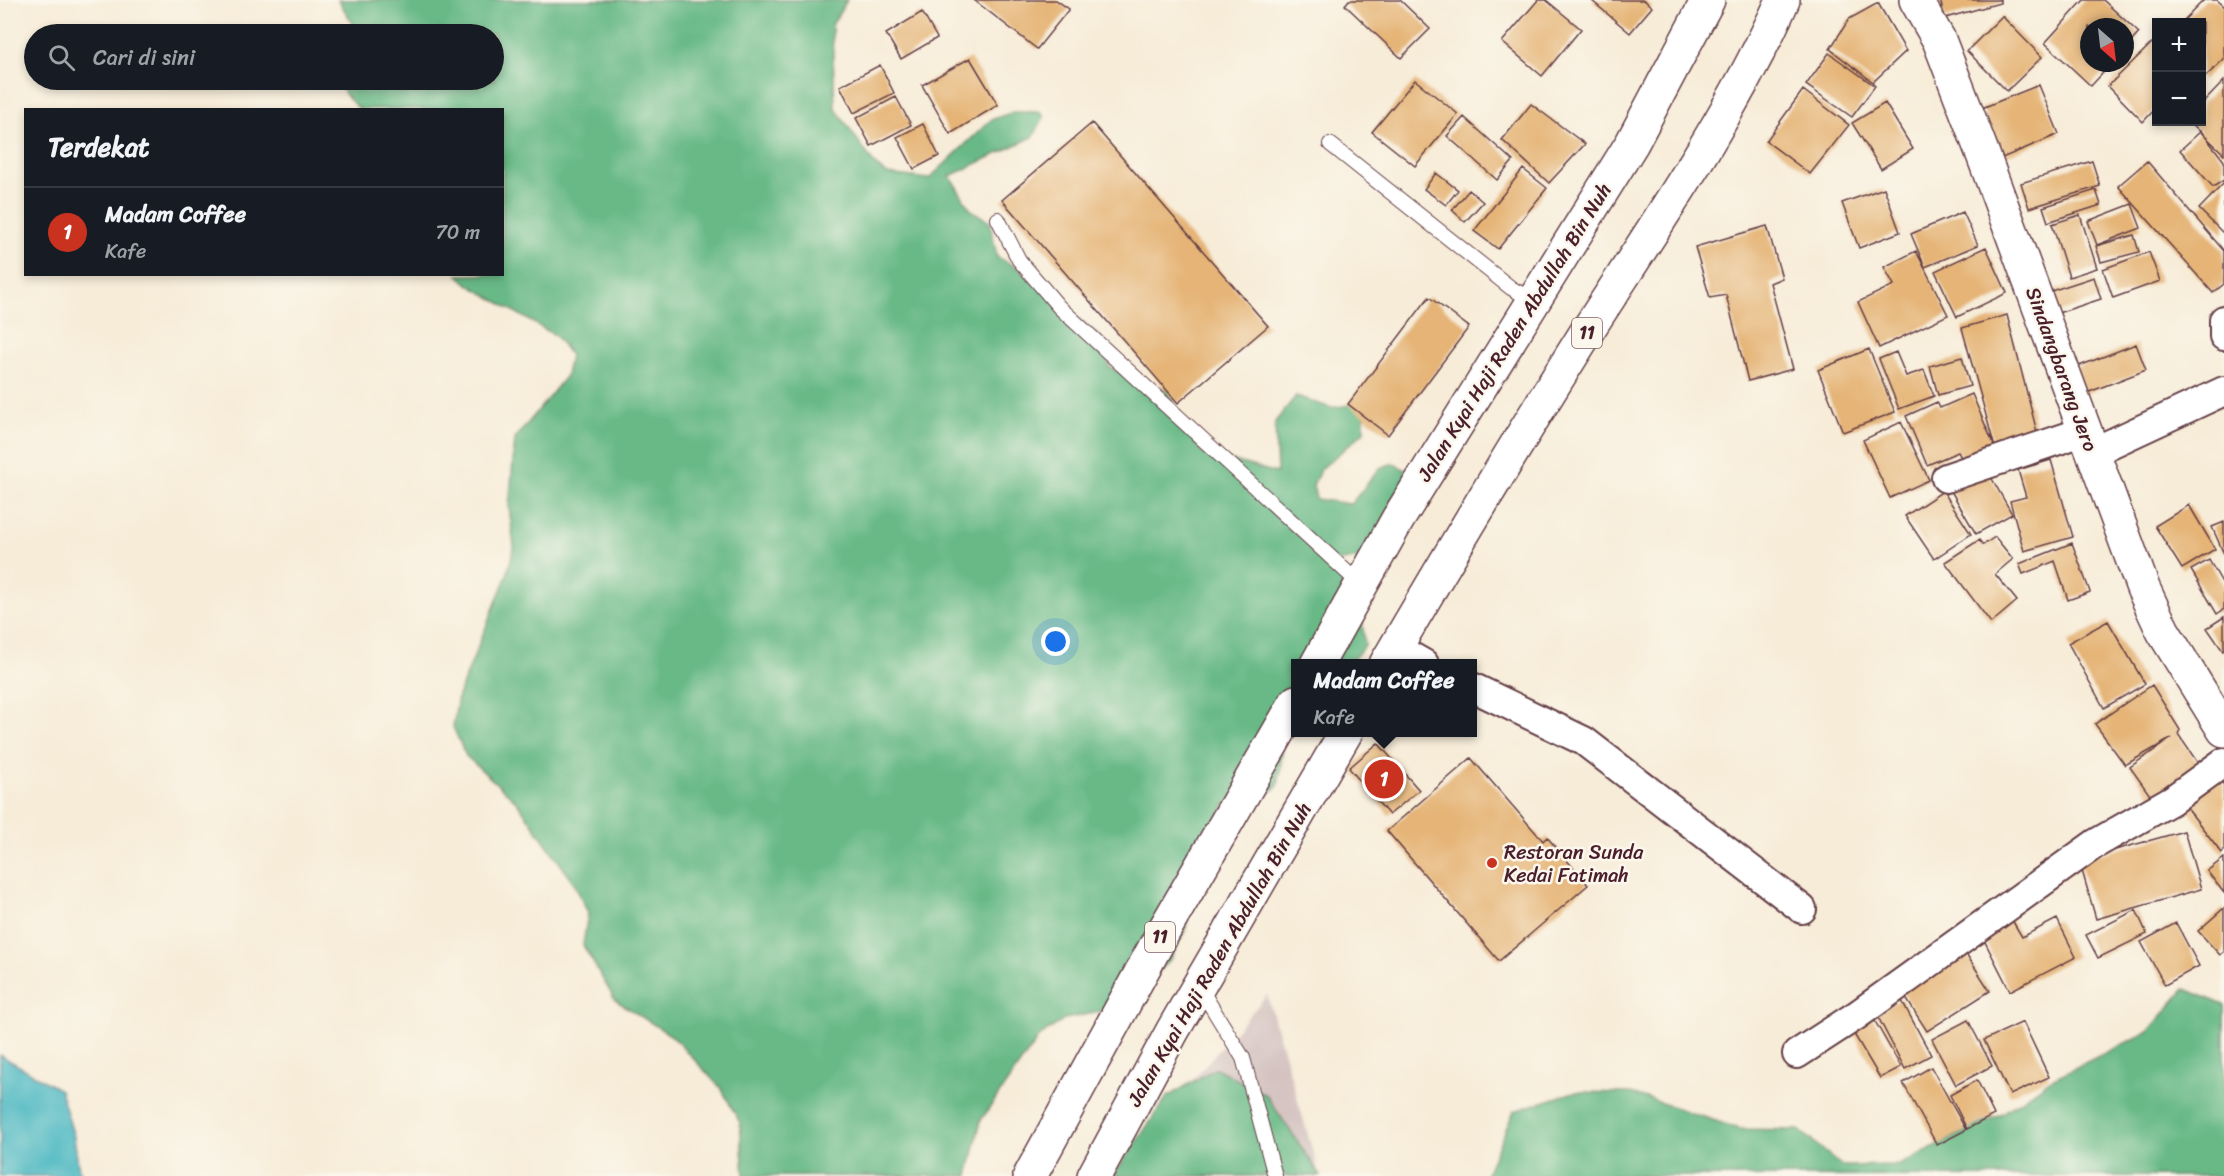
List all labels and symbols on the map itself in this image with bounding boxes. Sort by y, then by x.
north arrow [2080,18,2134,72]
street label: Jalan Kyai Haji Raden Abdullah Bin Nuh [1407,176,1621,489]
street label: Sindangbarang Jero [2015,282,2108,457]
road number: 11 [1572,318,1602,348]
your location [1041,627,1070,656]
pin: 1 [1364,756,1404,802]
street label: Jalan Kyai Haji Raden Abdullah Bin Nuh [1117,795,1321,1114]
place label: Restoran Sunda Kedai Fatimah [1504,835,1644,893]
marker: Restoran Sunda Kedai Fatimah [1485,856,1499,870]
road number: 11 [1145,922,1175,952]

